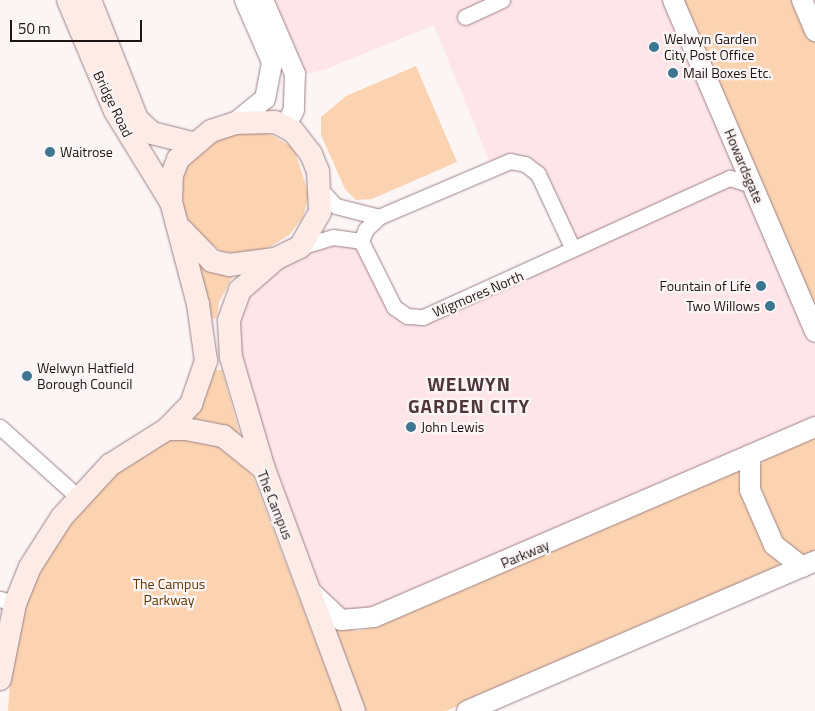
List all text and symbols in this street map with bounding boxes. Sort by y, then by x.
scale bar [12,10,145,42]
text: 50 m [18,17,51,40]
place label: Welwyn Garden City Post Office [664,31,757,64]
marker: Welwyn Garden City Post Office [648,41,660,53]
place label: Mail Boxes Etc. [683,65,772,81]
marker: Mail Boxes Etc. [667,67,679,79]
street label: Bridge Road [90,68,136,140]
street label: Howardsgate [721,126,767,206]
place label: Waitrose [60,144,113,160]
marker: Waitrose [44,146,56,158]
street label: Wigmores North [430,267,526,321]
place label: Fountain of Life [660,278,751,294]
marker: Fountain of Life [755,280,767,292]
place label: Two Willows [686,298,760,314]
marker: Two Willows [764,300,776,312]
place label: Welwyn Hatfield Borough Council [37,360,134,392]
marker: Welwyn Hatfield Borough Council [21,370,33,382]
district label: WELWYN GARDEN CITY [407,373,531,417]
place label: John Lewis [421,419,484,435]
marker: John Lewis [405,421,417,433]
street label: The Campus [254,468,296,542]
street label: Parkway [498,536,552,572]
park label: The Campus Parkway [133,576,205,608]

